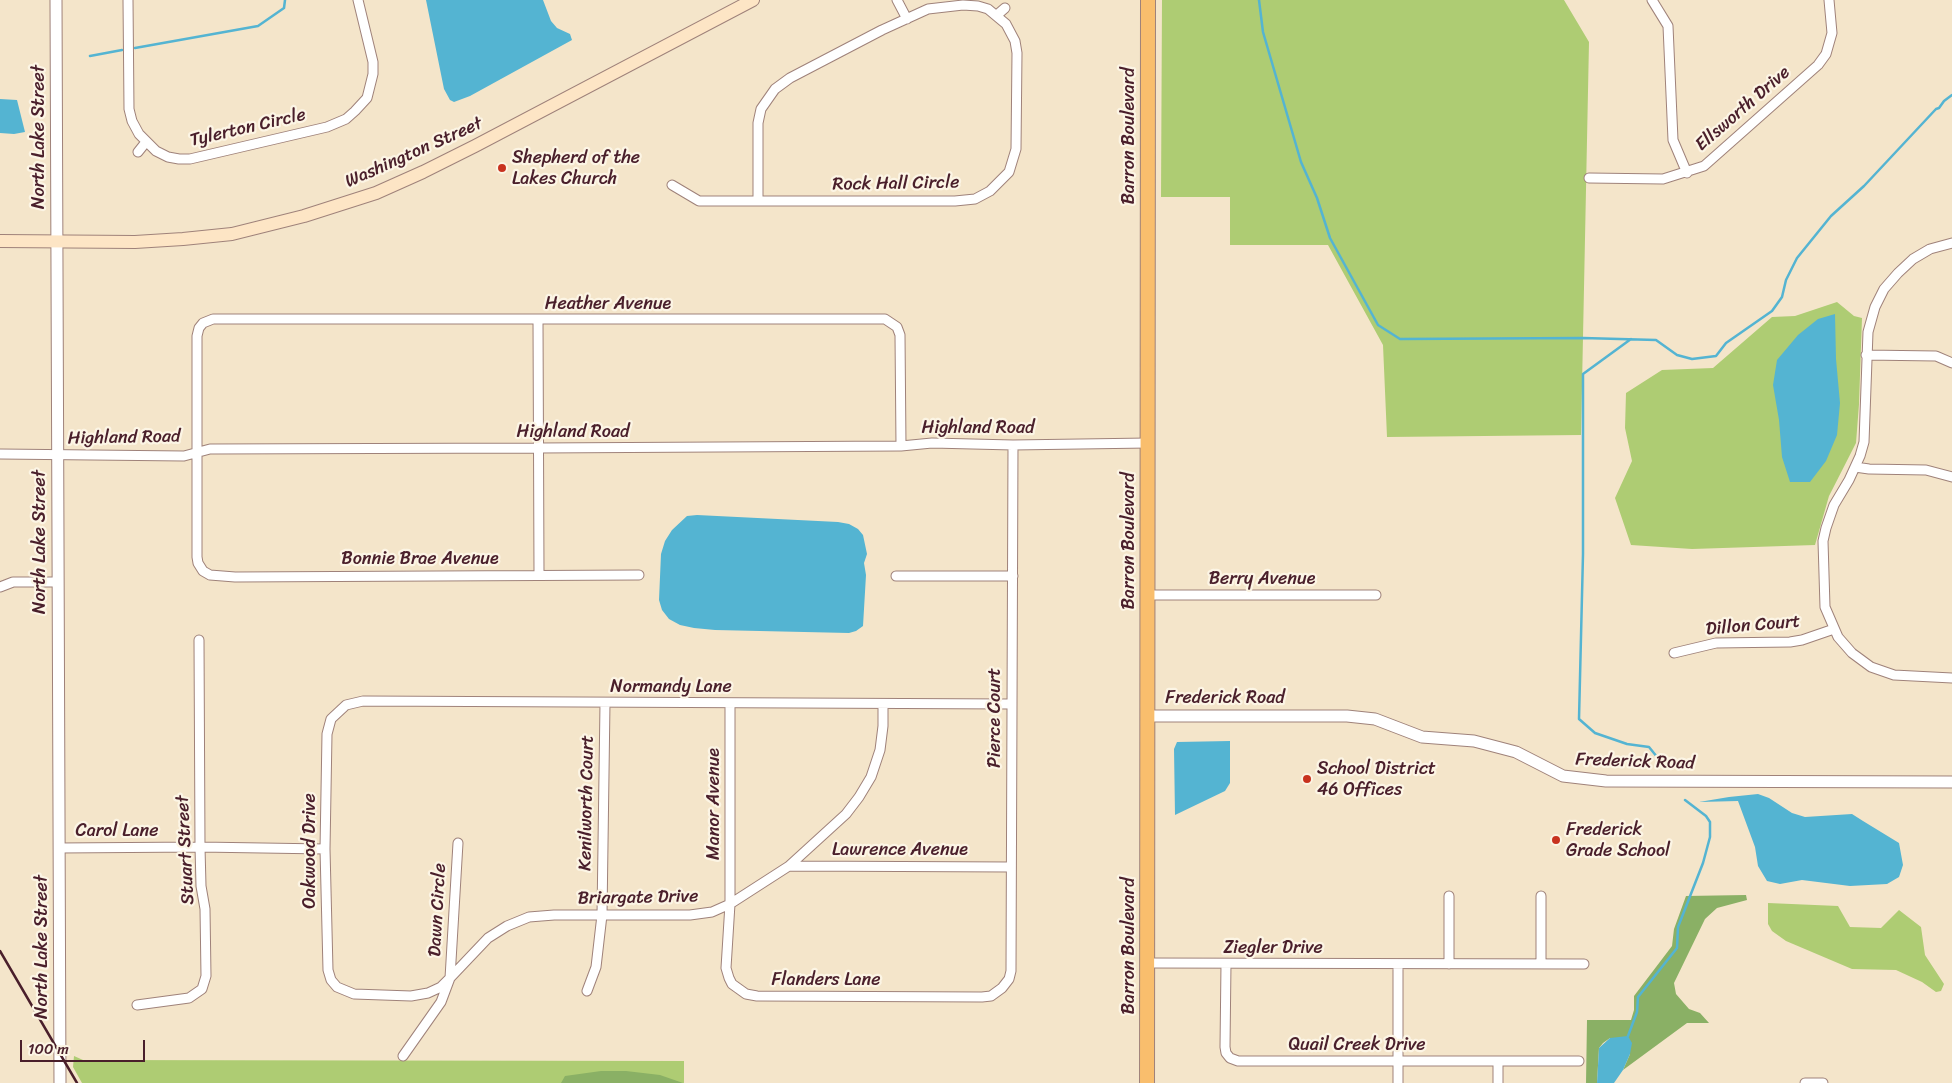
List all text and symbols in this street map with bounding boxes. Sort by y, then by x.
street label: Ellsworth Drive [1691,62,1795,156]
street label: North Lake Street [28,65,50,209]
street label: Barron Boulevard [1118,68,1140,204]
street label: Tylerton Circle [188,104,308,152]
street label: Washington Street [342,113,486,193]
place label: Shepherd of the Lakes Church [512,147,640,190]
marker: Shepherd of the Lakes Church [496,162,508,174]
street label: Rock Hall Circle [832,172,960,196]
street label: Heather Avenue [545,293,671,315]
street label: Highland Road [922,417,1034,439]
street label: Highland Road [517,421,629,443]
street label: Highland Road [67,426,181,450]
street label: North Lake Street [29,470,51,614]
street label: Barron Boulevard [1118,473,1140,609]
street label: Bonnie Brae Avenue [341,548,499,570]
street label: Berry Avenue [1209,568,1315,590]
street label: Dillon Court [1705,611,1801,641]
street label: Pierce Court [984,668,1006,768]
street label: Normandy Lane [610,676,732,698]
street label: Frederick Road [1165,687,1285,709]
street label: Kenilworth Court [575,735,599,871]
street label: Manor Avenue [703,748,725,860]
street label: Frederick Road [1575,749,1695,775]
place label: School District 46 Offices [1317,758,1436,801]
marker: School District 46 Offices [1301,773,1313,785]
street label: Oakwood Drive [299,793,321,909]
street label: Stuart Street [172,795,200,905]
place label: Frederick Grade School [1566,819,1670,862]
street label: Carol Lane [76,820,158,842]
marker: Frederick Grade School [1550,834,1562,846]
street label: Lawrence Avenue [832,839,968,861]
street label: Dawn Circle [425,863,451,957]
street label: North Lake Street [31,875,53,1019]
street label: Barron Boulevard [1118,878,1140,1014]
street label: Briargate Drive [577,886,699,910]
street label: Ziegler Drive [1223,937,1323,959]
street label: Flanders Lane [771,969,881,991]
scale bar [22,1030,148,1062]
street label: Quail Creek Drive [1288,1034,1426,1056]
text: 100 m [28,1036,69,1062]

